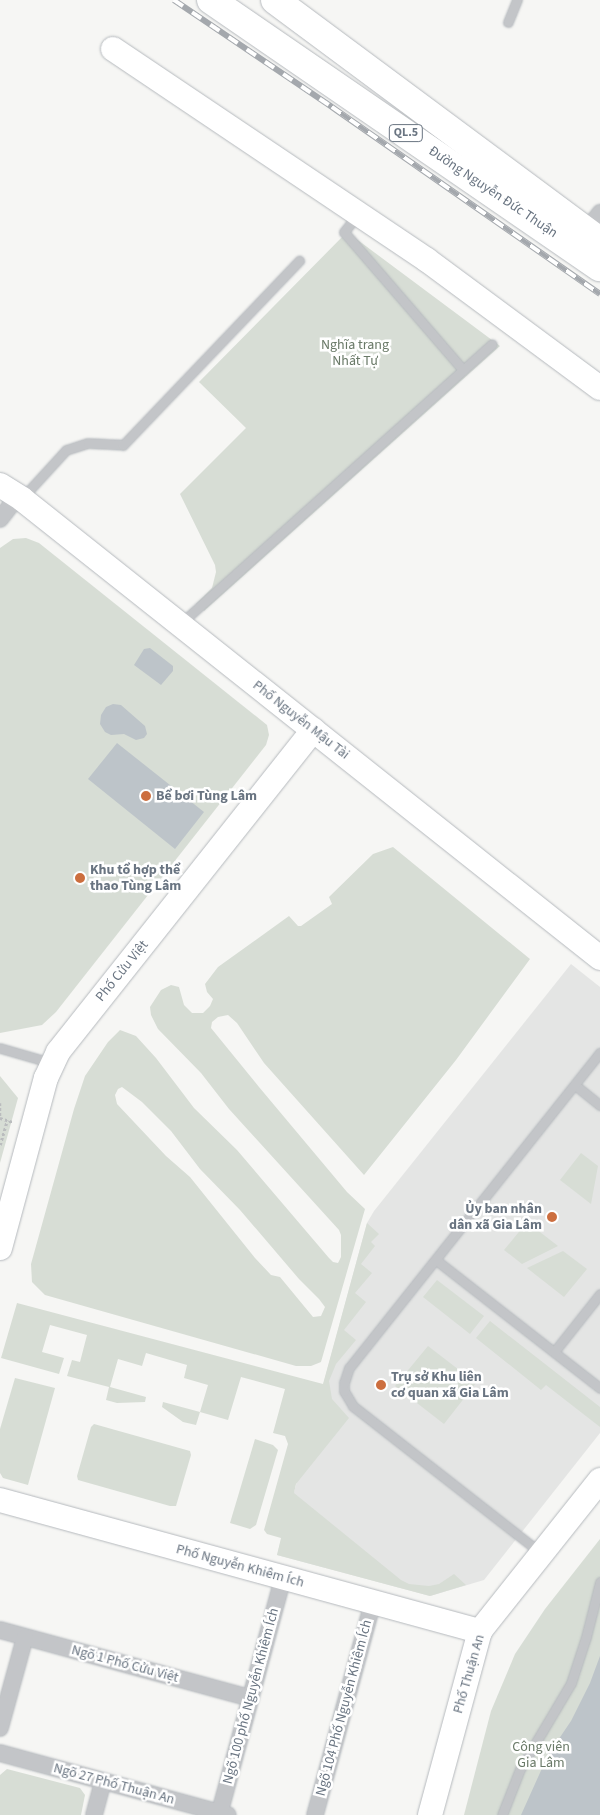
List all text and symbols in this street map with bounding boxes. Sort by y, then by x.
road number: QL.5 [388,124,424,142]
street label: Đường Nguyễn Đức Thuận [425,142,561,242]
park label: Nghĩa trang Nhất Tự [321,337,389,370]
street label: Phố Nguyễn Mậu Tài [249,677,353,763]
place label: Bể bơi Tùng Lâm [156,788,257,804]
marker: Bể bơi Tùng Lâm [140,790,152,802]
place label: Khu tổ hợp thể thao Tùng Lâm [90,862,181,894]
marker: Khu tổ hợp thể thao Tùng Lâm [74,872,86,884]
street label: Phố Cửu Việt [92,937,152,1005]
place label: Ủy ban nhân dân xã Gia Lâm [449,1201,542,1234]
marker: Ủy ban nhân dân xã Gia Lâm [546,1211,558,1223]
place label: Trụ sở Khu liên cơ quan xã Gia Lâm [391,1369,509,1401]
marker: Trụ sở Khu liên cơ quan xã Gia Lâm [375,1379,387,1391]
street label: Phố Nguyễn Khiêm Ích [174,1541,306,1591]
street label: Ngõ 100 phố Nguyễn Khiêm Ích [219,1606,283,1786]
street label: Ngõ 104 Phố Nguyễn Khiêm Ích [312,1618,376,1798]
street label: Phố Thuận An [450,1633,488,1715]
street label: Ngõ 1 Phố Cửu Việt [70,1642,180,1686]
park label: Công viên Gia Lâm [512,1739,570,1771]
street label: Ngõ 27 Phố Thuận An [52,1760,176,1808]

